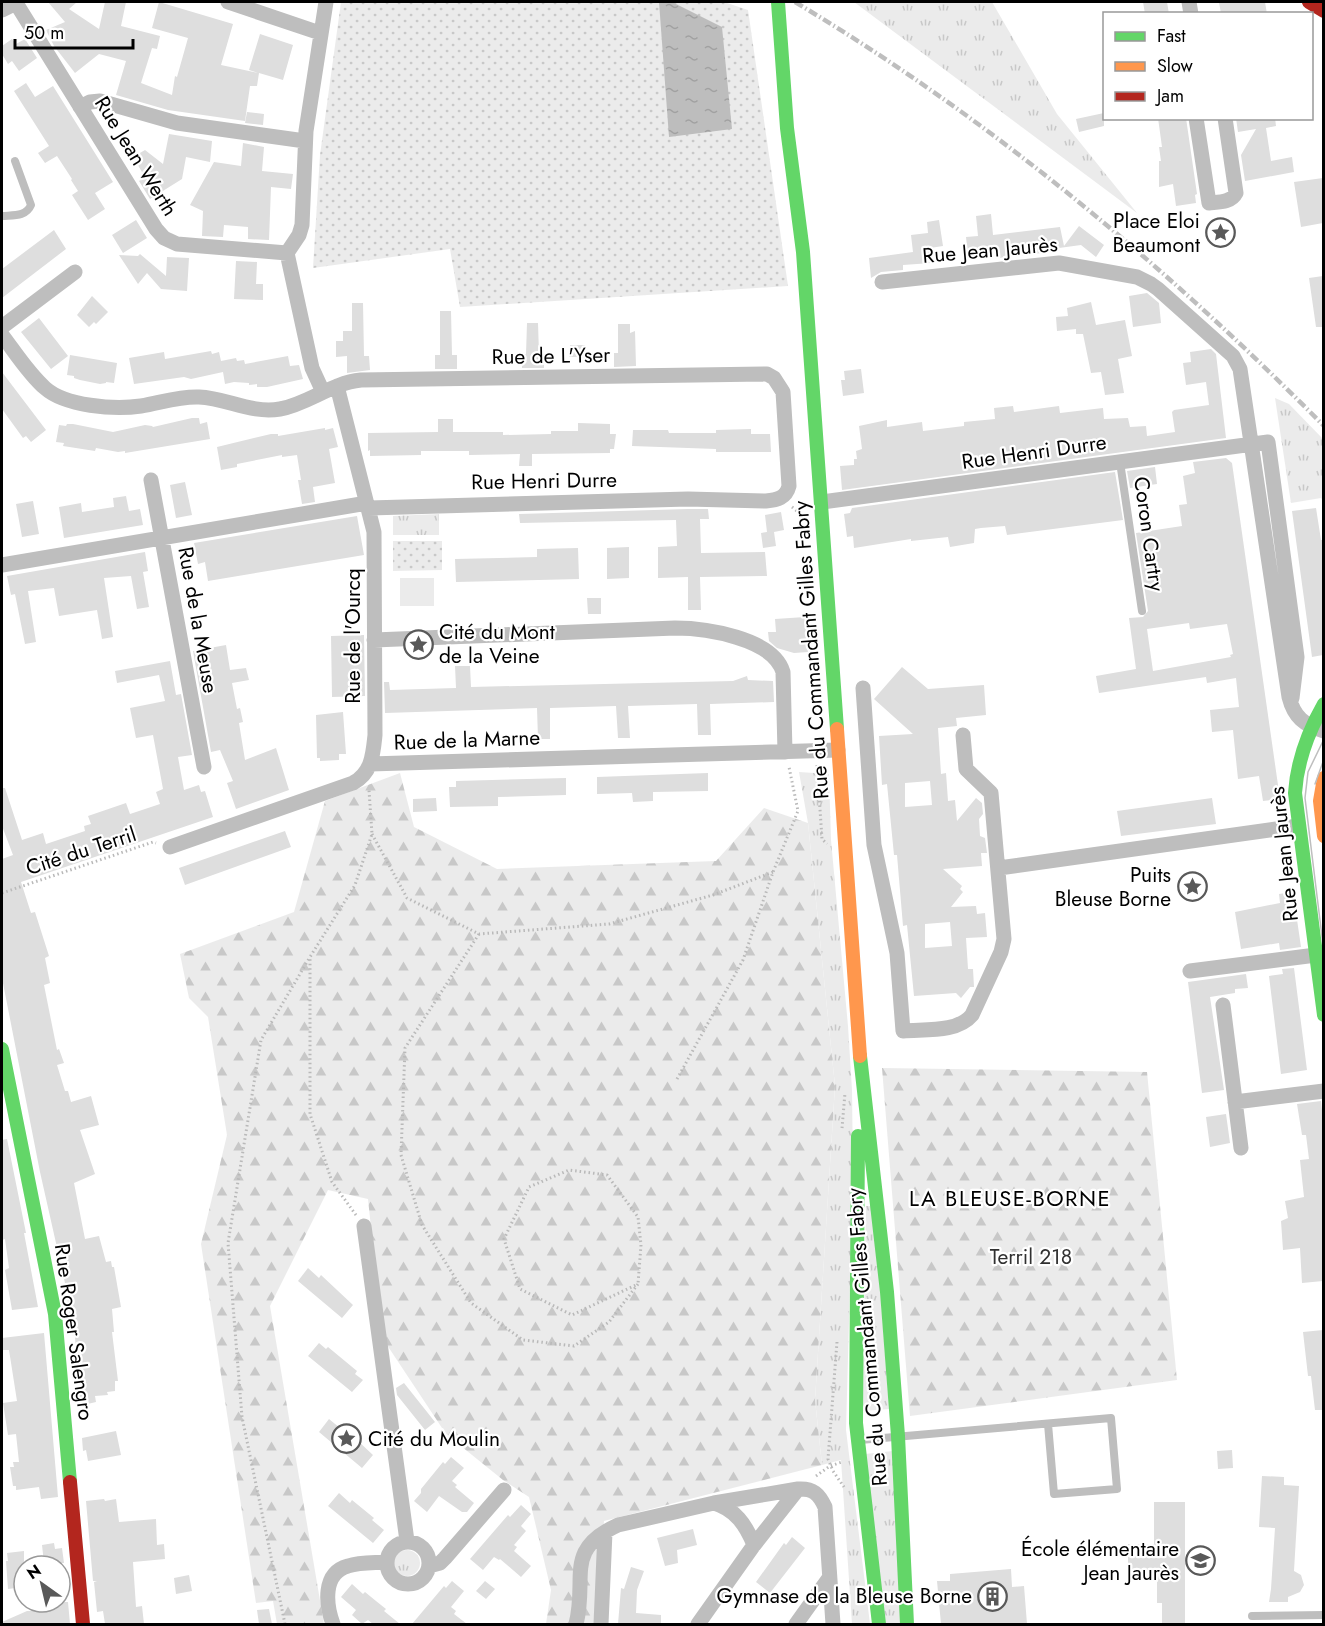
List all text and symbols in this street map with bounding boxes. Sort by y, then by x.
scale bar [15,12,134,50]
legend [1103,12,1313,120]
text: 50 m [24,20,64,46]
text: Fast [1157,23,1186,49]
text: Slow [1157,53,1194,79]
text: Jam [1155,83,1184,109]
street label: Rue Jean Werth [87,90,185,222]
place label: Place Eloi Beaumont [1112,206,1200,260]
place icon: Place Eloi Beaumont [1205,217,1237,249]
street label: Rue Jean Jaurès [921,229,1059,271]
street label: Rue de L'Yser [491,340,611,372]
street label: Rue Henri Durre [960,427,1109,477]
street label: Rue Henri Durre [471,465,617,497]
street label: Coron Cartry [1126,475,1172,594]
street label: Rue du Commandant Gilles Fabry [786,499,836,800]
street label: Rue de la Meuse [170,544,226,696]
street label: Rue de l'Ourcq [338,568,368,704]
place label: Cité du Mont de la Veine [439,617,555,671]
place icon: Cité du Mont de la Veine [402,628,434,660]
street label: Rue de la Marne [393,722,541,758]
street label: Rue Jean Jaurès [1262,785,1306,923]
street label: Cité du Terril [22,819,140,883]
place label: Puits Bleuse Borne [1055,860,1171,914]
place icon: Puits Bleuse Borne [1176,871,1208,903]
district label: LA BLEUSE-BORNE [909,1182,1111,1214]
street label: Rue du Commandant Gilles Fabry [839,1186,895,1487]
street label: Rue Roger Salengro [47,1242,101,1422]
park label: Terril 218 [990,1242,1072,1272]
place icon: Cité du Moulin [331,1423,363,1455]
place label: Cité du Moulin [368,1424,500,1454]
place label: École élémentaire Jean Jaurès [1021,1534,1179,1588]
school or university icon: École élémentaire Jean Jaurès [1184,1545,1216,1577]
north arrow [12,1554,72,1614]
text: N [22,1559,46,1585]
building icon: Gymnase de la Bleuse Borne [977,1580,1009,1612]
place label: Gymnase de la Bleuse Borne [717,1581,972,1611]

